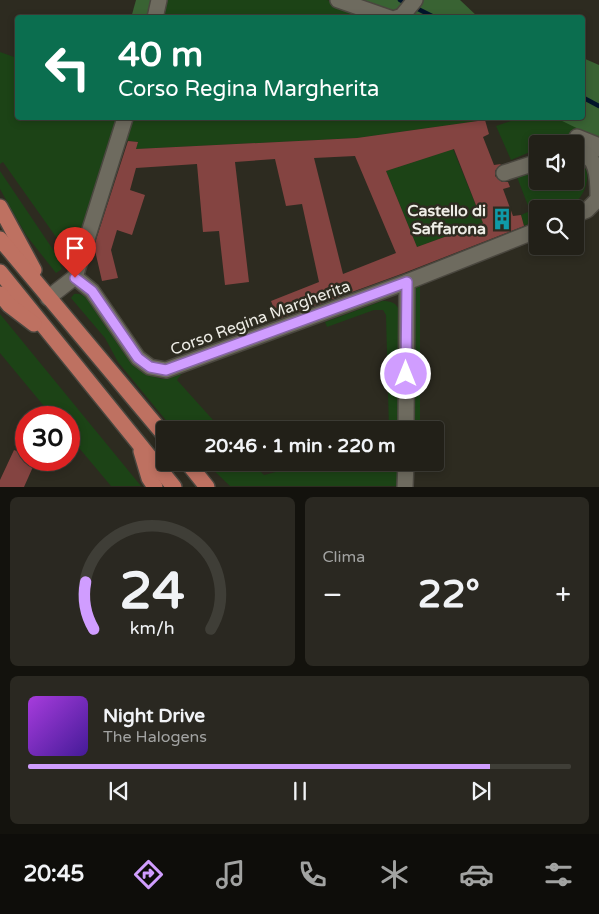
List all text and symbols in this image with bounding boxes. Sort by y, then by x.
text: 40 m [118,34,203,76]
icon: left [35,35,100,100]
text: Corso Regina Margherita [118,76,379,102]
map controls [529,135,584,255]
button: sound [529,135,584,190]
button: search [529,200,584,255]
place label: Castello di Saffarona [407,201,486,239]
building icon: Castello di Saffarona [489,206,515,232]
pin [54,227,96,278]
icon: arrive [61,234,89,262]
street label: Corso Regina Margherita [168,276,353,360]
position arrow [379,347,431,399]
speed limit sign: 30 [15,406,80,471]
text: 20:46 · 1 min · 220 m [204,435,396,457]
text: Clima [323,547,365,567]
text: 24 [120,560,185,623]
text: 22° [418,572,480,618]
text: − [323,578,342,612]
text: + [555,578,571,612]
text: km/h [130,618,175,639]
text: Night Drive [103,705,205,727]
text: The Halogens [103,727,207,747]
icon: previous [105,777,133,805]
icon: pause [286,777,314,805]
icon: next [467,777,495,805]
icon: directions [131,857,166,892]
icon: music [213,857,248,892]
icon: phone [295,857,330,892]
icon: climate [377,857,412,892]
icon: car [459,857,494,892]
icon: filters [541,857,576,892]
text: 20:45 [23,861,84,887]

